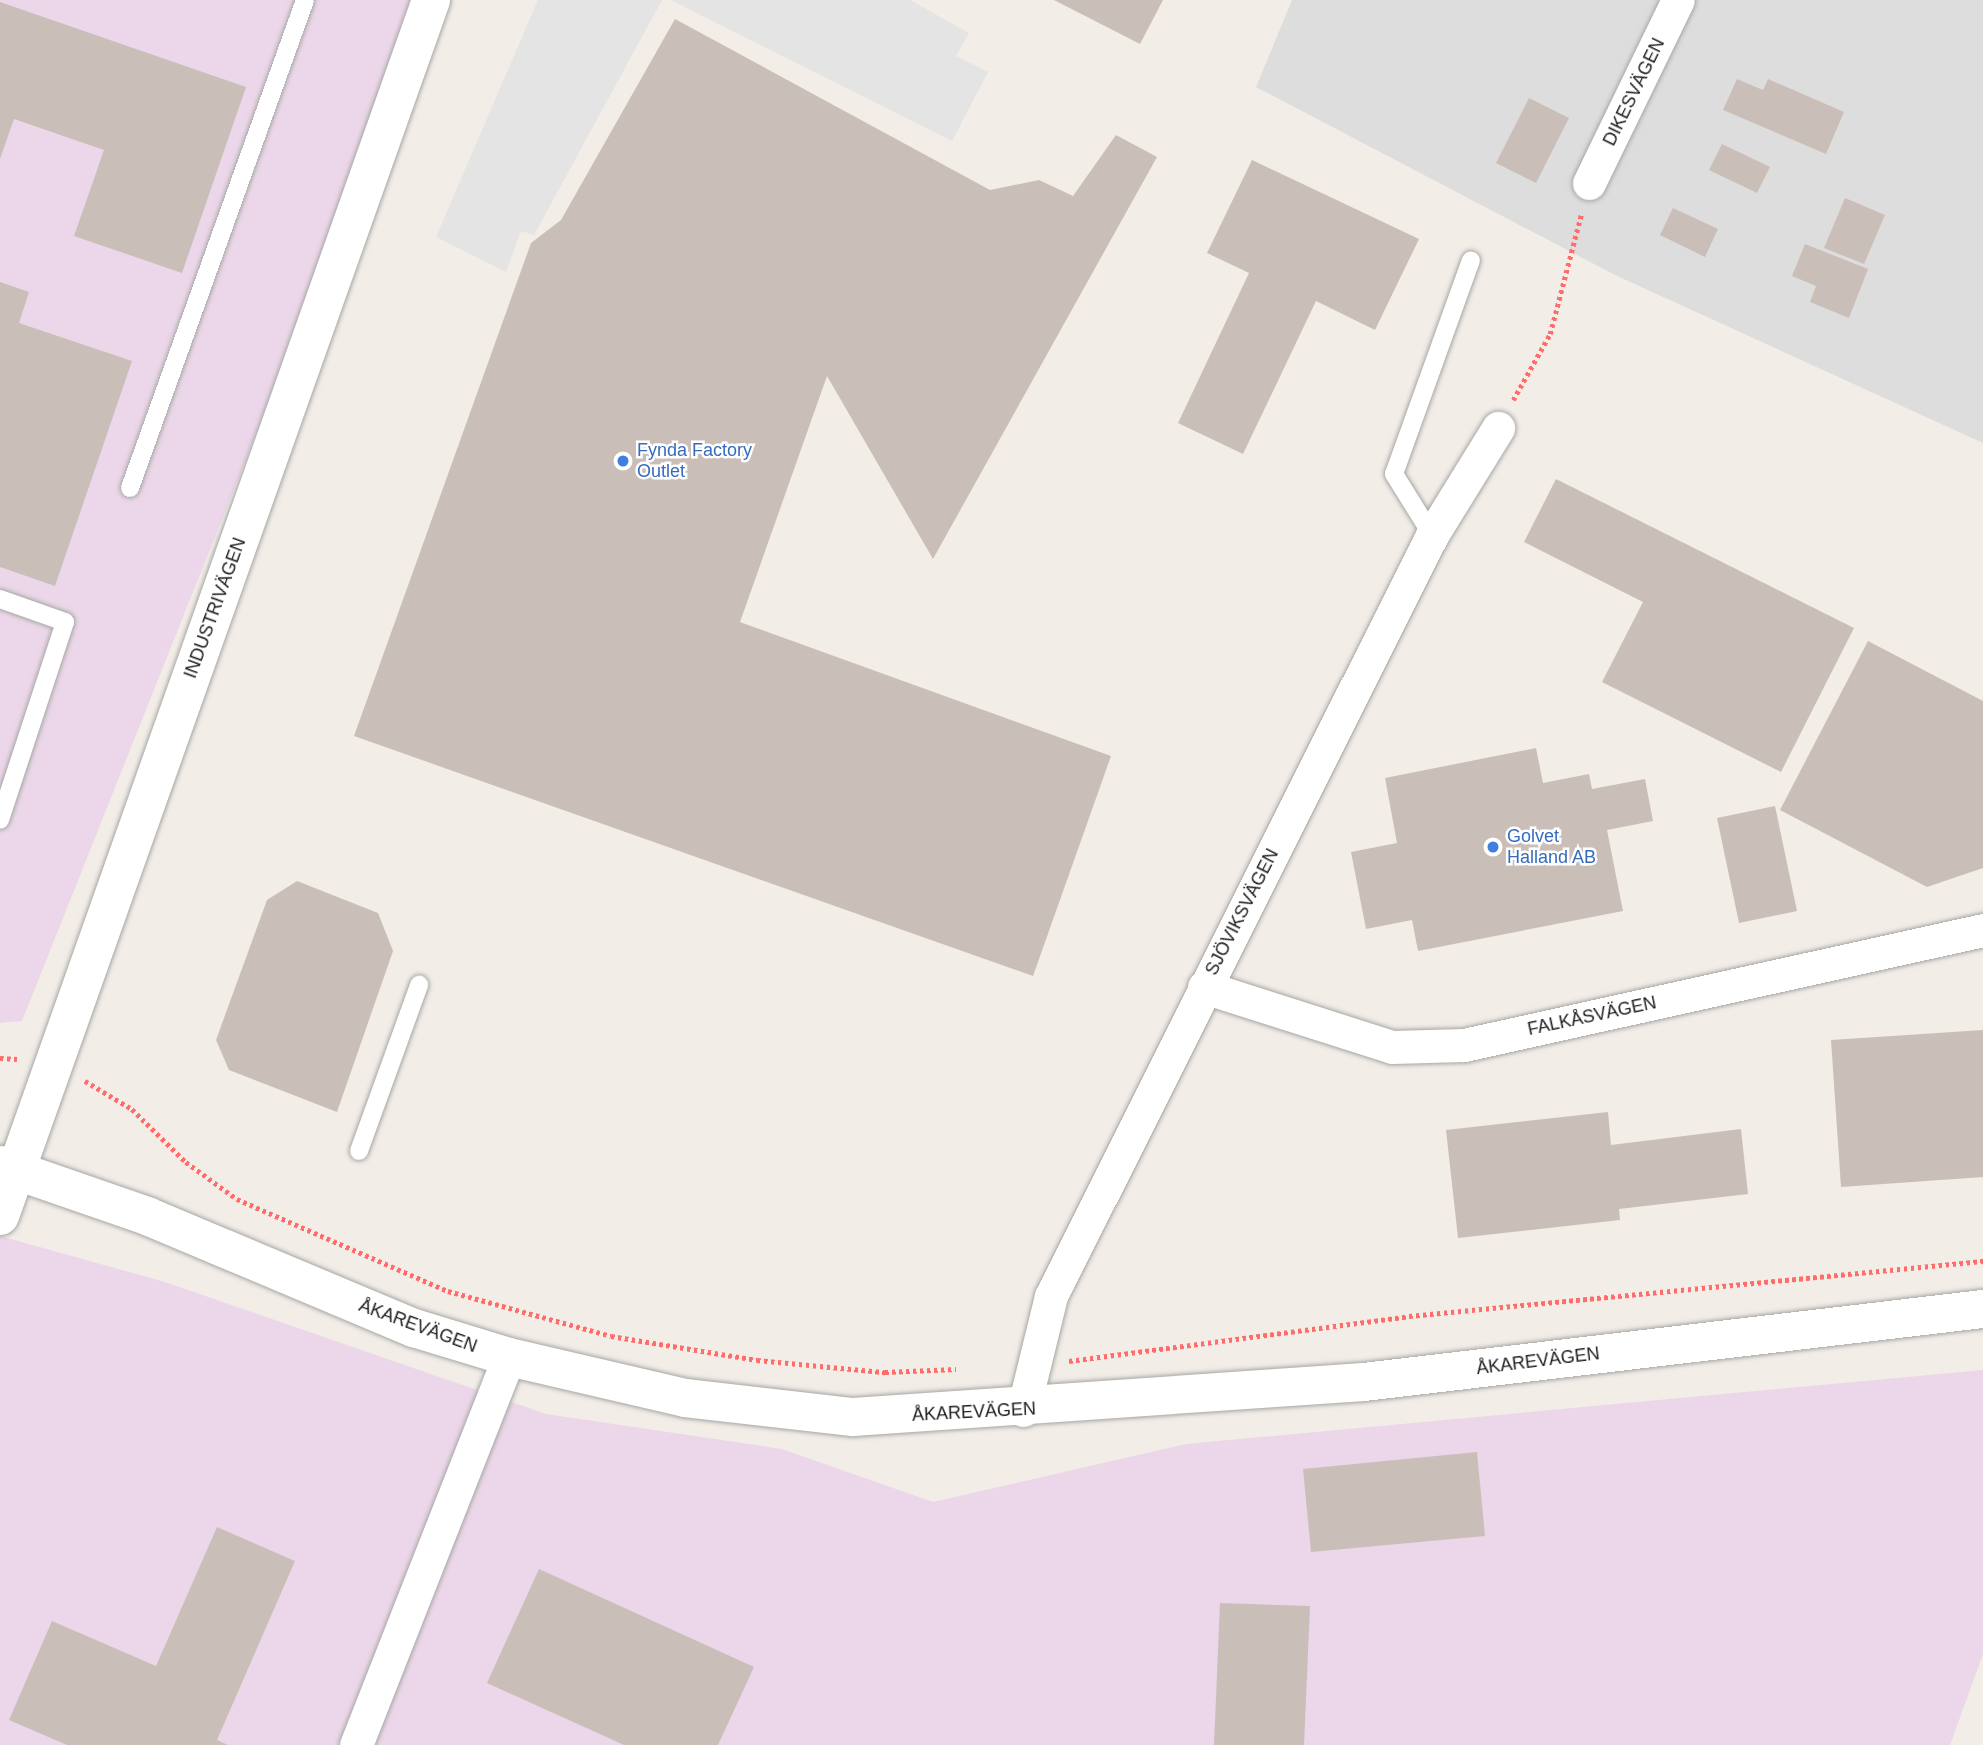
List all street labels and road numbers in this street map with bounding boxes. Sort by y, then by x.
street label: DIKESVÄGEN [1599,35,1669,149]
street label: INDUSTRIVÄGEN [180,535,250,681]
street label: SJÖVIKSVÄGEN [1201,845,1283,979]
street label: FALKÅSVÄGEN [1526,992,1658,1040]
street label: ÅKAREVÄGEN [356,1295,480,1357]
street label: ÅKAREVÄGEN [1475,1343,1601,1379]
street label: ÅKAREVÄGEN [911,1398,1037,1426]

